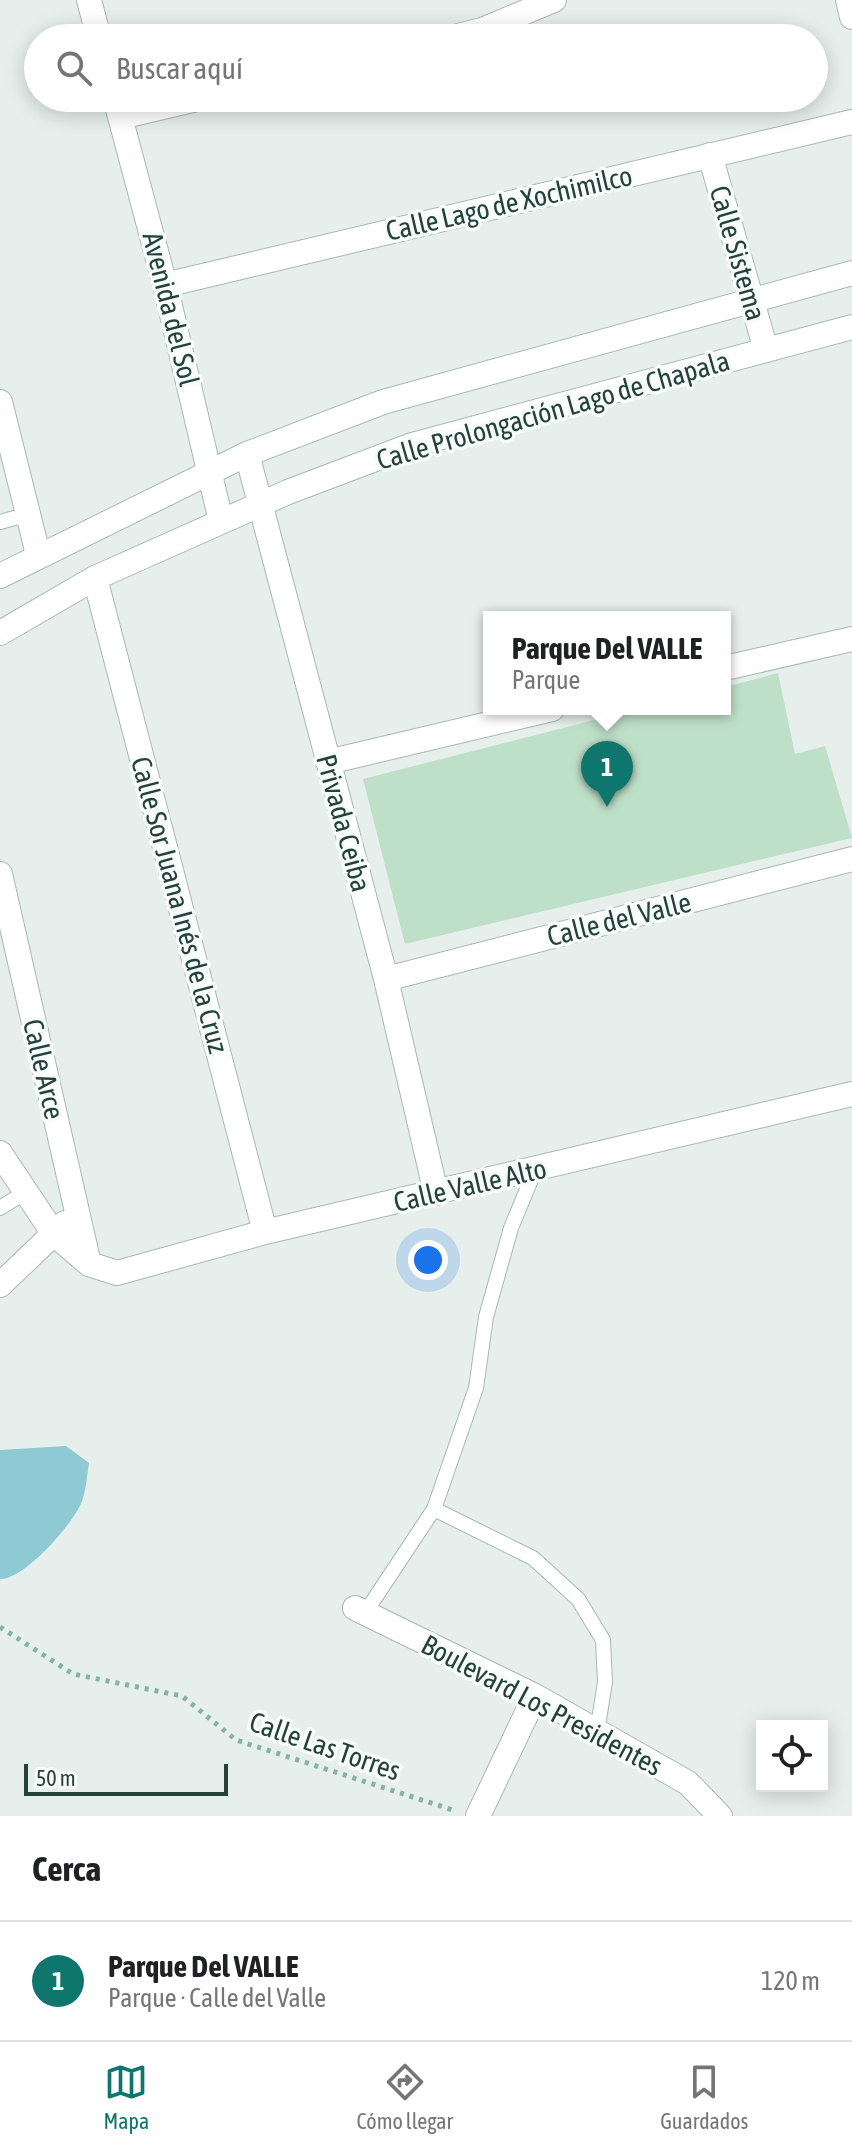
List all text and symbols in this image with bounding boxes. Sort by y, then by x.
search box [24,24,828,112]
icon: search [52,46,96,90]
text: Buscar aquí [116,51,243,85]
street label: Calle Lago de Xochimilco [383,159,635,247]
street label: Calle Sistema [704,182,772,324]
street label: Avenida del Sol [136,229,206,390]
street label: Calle Prolongación Lago de Chapala [373,344,733,476]
popup [483,611,731,715]
text: Parque Del VALLE [512,631,702,665]
text: Parque [512,665,580,695]
pin: 1 [581,741,633,807]
street label: Privada Ceiba [310,751,378,895]
street label: Calle Sor Juana Inés de la Cruz [125,753,235,1057]
street label: Calle del Valle [544,886,694,952]
street label: Calle Arce [17,1016,71,1122]
street label: Calle Valle Alto [390,1152,550,1218]
your location [408,1240,448,1280]
street label: Boulevard Los Presidentes [416,1628,668,1782]
street label: Calle Las Torres [245,1705,405,1787]
map controls [756,1720,828,1792]
button: locate [756,1720,828,1792]
scale bar [24,1760,228,1796]
text: 50 m [36,1765,76,1791]
text: Cerca [32,1849,101,1888]
text: Parque Del VALLE [108,1949,299,1983]
text: 1 [52,1966,64,1996]
text: 120 m [761,1966,820,1996]
text: Parque · Calle del Valle [108,1983,326,2013]
tab: Mapa [104,2060,149,2134]
tab: Cómo llegar [356,2060,453,2134]
tab: Guardados [660,2060,748,2134]

